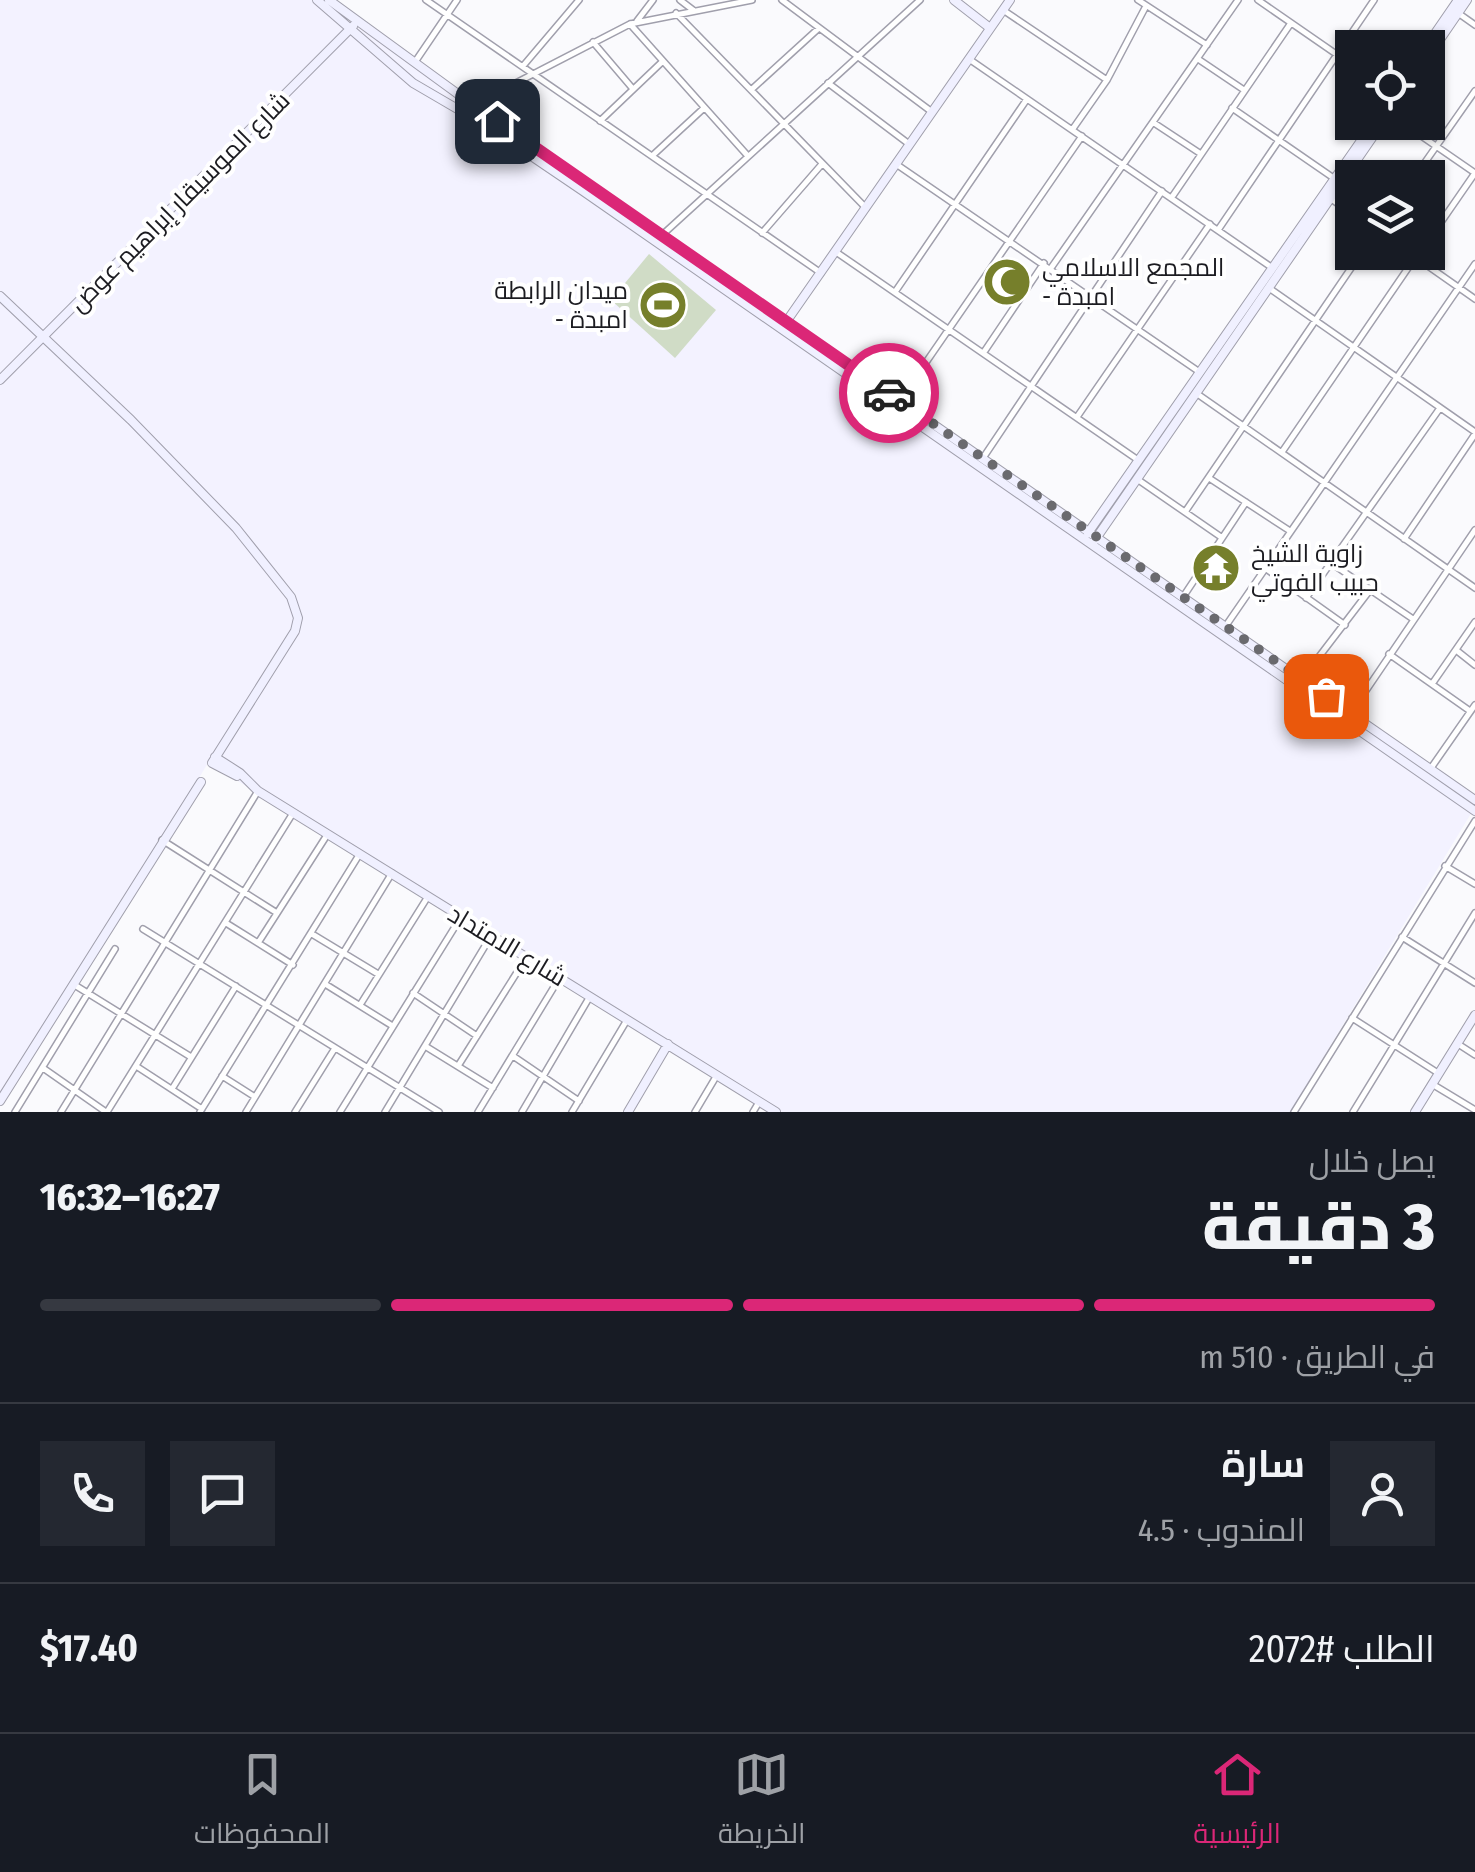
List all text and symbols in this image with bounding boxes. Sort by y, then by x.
map controls [1335,30,1445,270]
button: locate [1335,30,1445,140]
pin [455,79,540,164]
street label: شارع الموسيقار إبراهيم عوض [64,86,298,320]
icon: home [470,94,525,149]
button: layers [1335,160,1445,270]
place label: المجمع الاسلامي - امبدة [1042,253,1225,312]
mosque icon: المجمع الاسلامي - امبدة [981,256,1033,308]
place label: ميدان الرابطة - امبدة [494,276,628,335]
sports icon: ميدان الرابطة - امبدة [637,279,689,331]
courier [839,343,939,443]
icon: car [862,366,917,421]
place label: زاوية الشيخ حبيب الفوتي [1251,539,1379,602]
temple icon: زاوية الشيخ حبيب الفوتي [1190,542,1242,594]
pin [1284,654,1369,739]
icon: bag [1299,669,1354,724]
street label: شارع الامتداد [442,899,572,994]
text: يصل خلال [1309,1142,1435,1180]
text: 16:27–16:32 [40,1174,220,1220]
text: 3 دقيقة [1202,1188,1435,1266]
text: في الطريق · 510 m [1199,1338,1435,1376]
button: phone [40,1441,145,1546]
button: chat [170,1441,275,1546]
text: سارة [1222,1441,1305,1487]
button: person [1330,1441,1435,1546]
text: المندوب · 4.5 [1138,1511,1305,1549]
text: $17.40 [40,1625,138,1671]
text: الطلب #2072 [1249,1626,1435,1672]
tab: المحفوظات [194,1747,330,1859]
tab: الخريطة [718,1747,805,1859]
tab: الرئيسية [1193,1747,1281,1859]

